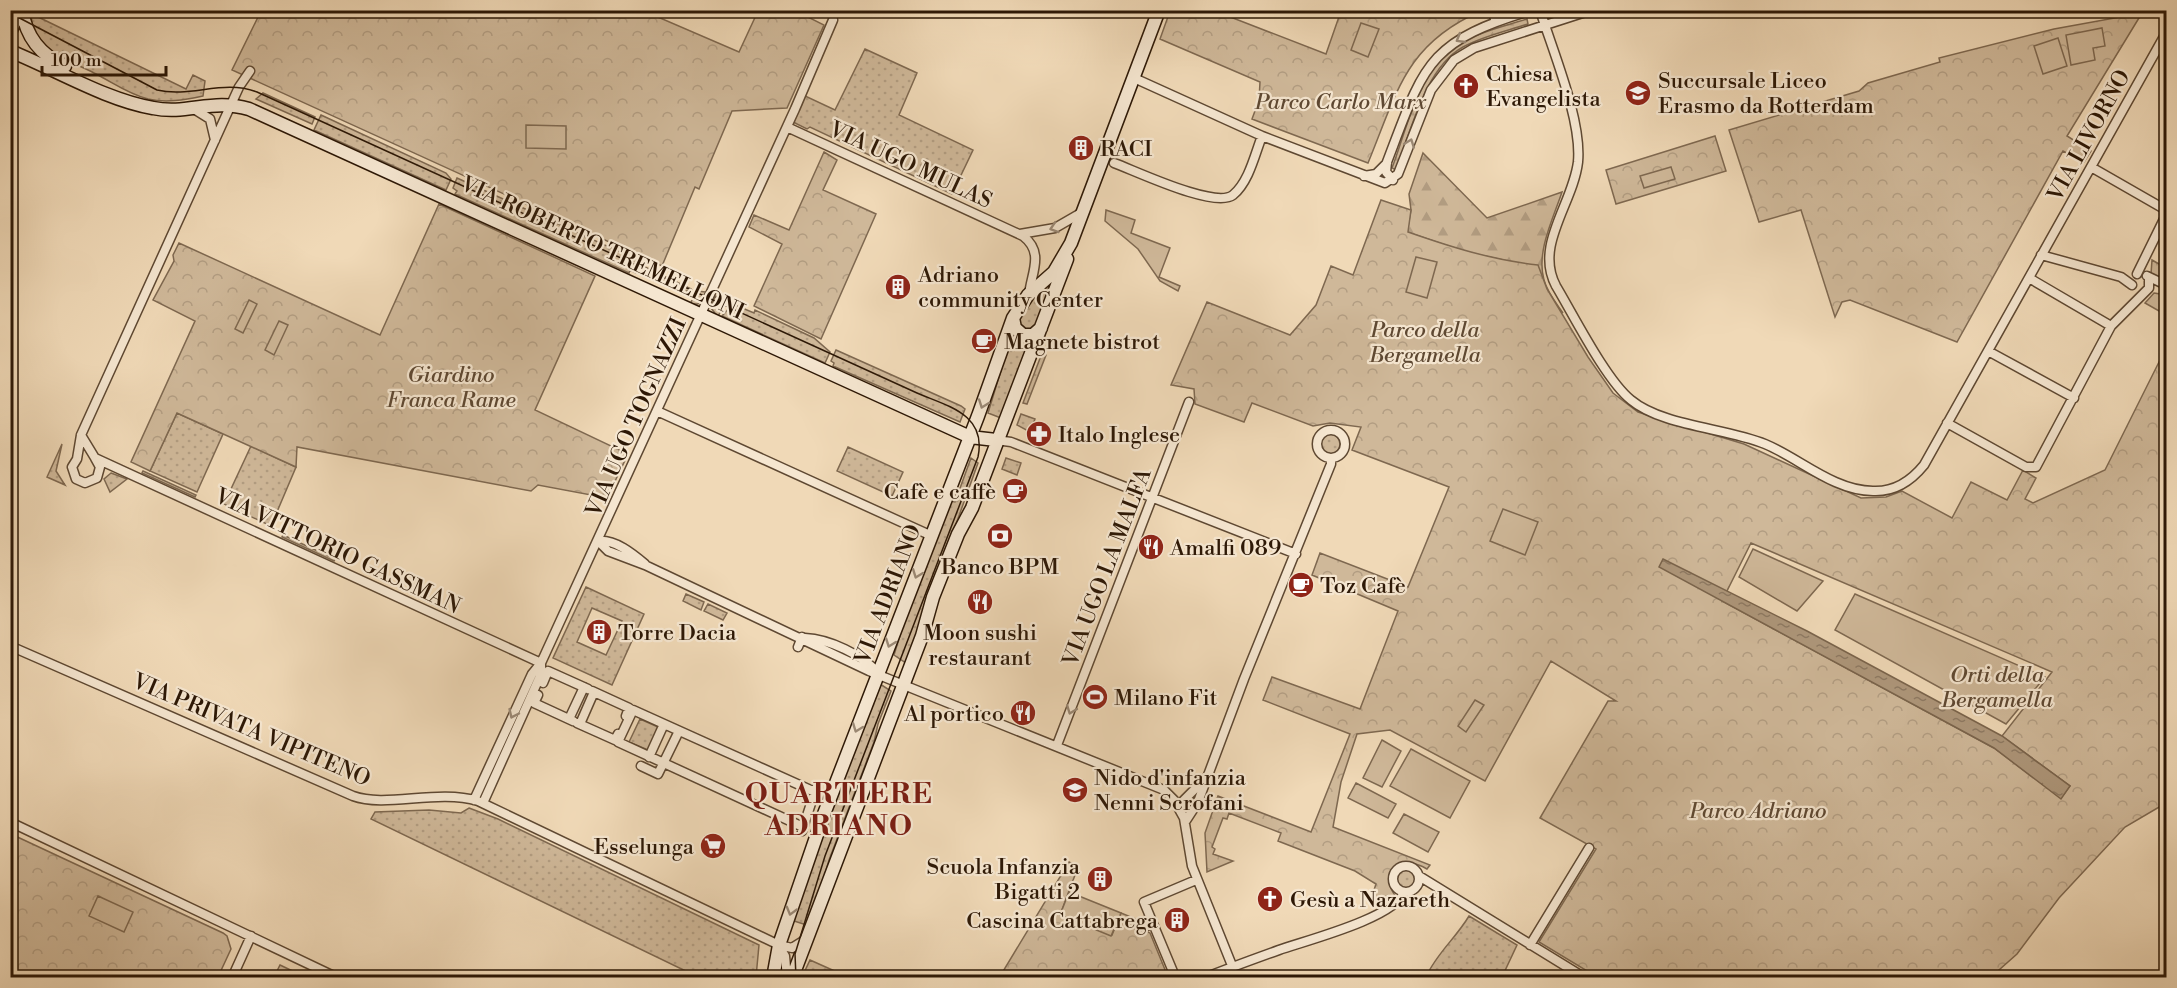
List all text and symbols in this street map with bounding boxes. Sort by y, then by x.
one-way arrow [1456,32,1466,43]
scale bar [42,39,166,77]
text: 100 m [51,49,102,72]
place label: Chiesa Evangelista [1486,61,1602,113]
street label: VIA LIVORNO [2042,65,2137,207]
place label: Succursale Liceo Erasmo da Rotterdam [1658,68,1874,120]
church icon: Chiesa Evangelista [1451,71,1481,101]
school or university icon: Succursale Liceo Erasmo da Rotterdam [1623,78,1653,108]
park label: Parco Carlo Marx [1254,89,1427,116]
street label: VIA UGO MULAS [824,115,996,215]
building icon: RACI [1066,133,1096,163]
place label: RACI [1100,136,1153,163]
one-way arrow [1403,138,1416,149]
street label: VIA ROBERTO TREMELLONI [455,170,749,326]
one-way arrow [1049,220,1060,233]
place label: Adriano community Center [917,262,1103,314]
building icon: Adriano community Center [883,272,913,302]
street label: VIA UGO TOGNAZZI [580,313,693,522]
park label: Parco della Bergamella [1368,317,1482,369]
cafe icon: Magnete bistrot [969,326,999,356]
place label: Magnete bistrot [1004,329,1160,356]
park label: Giardino Franca Rame [386,362,516,414]
one-way arrow [978,398,990,409]
pharmacy icon: Italo Inglese [1024,419,1054,449]
place label: Italo Inglese [1058,422,1180,449]
street label: VIA UGO LA MALFA [1057,464,1158,671]
cafe icon: Cafè e caffè [1000,476,1030,506]
place label: Cafè e caffè [884,479,996,506]
street label: VIA VITTORIO GASSMAN [209,482,465,620]
street label: VIA ADRIANO [849,521,927,669]
bank icon: Banco BPM [985,521,1015,551]
restaurant icon: Amalfi 089 [1136,532,1166,562]
place label: Amalfi 089 [1169,535,1281,562]
place label: Banco BPM [940,554,1059,581]
one-way arrow [912,568,924,579]
cafe icon: Toz Cafè [1286,570,1316,600]
place label: Toz Cafè [1320,573,1406,600]
restaurant icon: Moon sushi restaurant [965,587,995,617]
building icon: Torre Dacia [584,617,614,647]
place label: Torre Dacia [618,620,737,647]
place label: Moon sushi restaurant [923,620,1037,672]
one-way arrow [885,637,898,648]
park label: Orti della Bergamella [1940,662,2054,714]
street label: VIA PRIVATA VIPITENO [127,668,374,793]
sports icon: Milano Fit [1080,682,1110,712]
place label: Milano Fit [1114,685,1218,712]
restaurant icon: Al portico [1008,698,1038,728]
place label: Al portico [903,701,1004,728]
one-way arrow [1065,704,1078,714]
one-way arrow [509,707,521,718]
one-way arrow [852,722,864,733]
place label: Nido d'infanzia Nenni Scrofani [1094,765,1247,817]
school or university icon: Nido d'infanzia Nenni Scrofani [1060,775,1090,805]
district label: QUARTIERE ADRIANO [745,777,933,844]
park label: Parco Adriano [1688,798,1827,825]
supermarket icon: Esselunga [698,831,728,861]
place label: Esselunga [594,834,695,861]
place label: Scuola Infanzia Bigatti 2 [927,854,1081,906]
building icon: Scuola Infanzia Bigatti 2 [1085,864,1115,894]
church icon: Gesù a Nazareth [1255,884,1285,914]
place label: Gesù a Nazareth [1290,887,1450,914]
building icon: Cascina Cattabrega [1162,905,1192,935]
one-way arrow [785,906,798,916]
place label: Cascina Cattabrega [966,908,1159,935]

